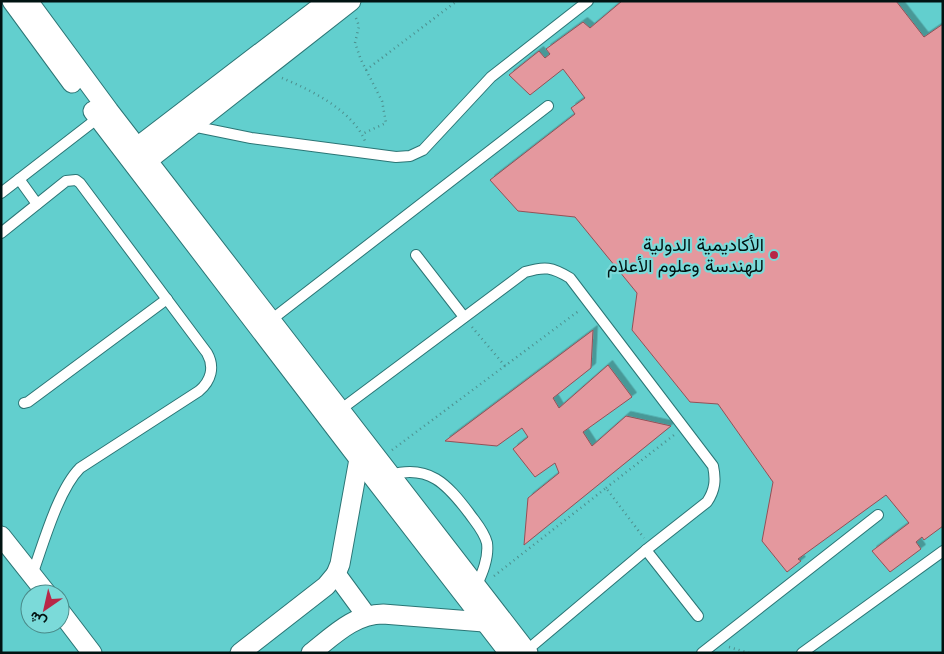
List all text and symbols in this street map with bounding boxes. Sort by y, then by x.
place label: الأكاديمية الدولية للهندسة وعلوم الأعلام [607,232,764,279]
marker: الأكاديمية الدولية للهندسة وعلوم الأعلام [768,249,780,261]
north arrow [20,584,70,634]
text: ش [25,607,50,633]

